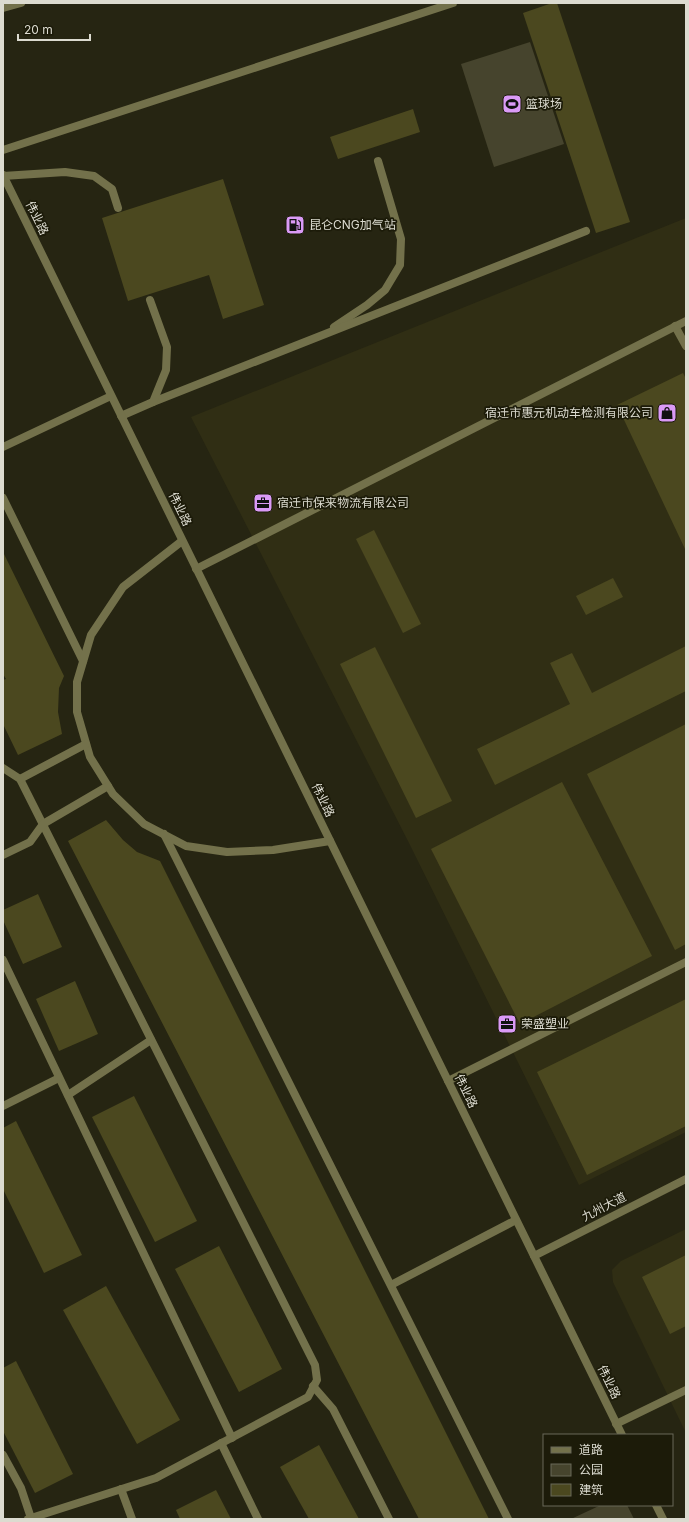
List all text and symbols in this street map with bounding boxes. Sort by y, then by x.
scale bar [18,16,90,42]
text: 20 m [24,22,53,37]
sports icon: 篮球场 [501,93,523,115]
place label: 篮球场 [526,96,562,111]
street label: 伟业路 [23,198,52,237]
fuel station icon: 昆仑CNG加气站 [284,214,306,236]
place label: 昆仑CNG加气站 [309,217,396,232]
shop icon: 宿迁市惠元机动车检测有限公司 [656,402,678,424]
place label: 宿迁市惠元机动车检测有限公司 [485,405,653,420]
street label: 伟业路 [166,489,195,528]
office icon: 宿迁市保来物流有限公司 [252,492,274,514]
place label: 宿迁市保来物流有限公司 [277,495,409,510]
street label: 伟业路 [309,780,338,819]
office icon: 荣盛塑业 [496,1013,518,1035]
place label: 荣盛塑业 [521,1016,569,1031]
street label: 伟业路 [452,1071,481,1110]
street label: 九州大道 [579,1189,629,1224]
street label: 伟业路 [595,1362,624,1401]
legend [543,1434,673,1506]
text: 道路 [579,1442,603,1457]
text: 公园 [579,1462,603,1477]
text: 建筑 [579,1482,603,1497]

